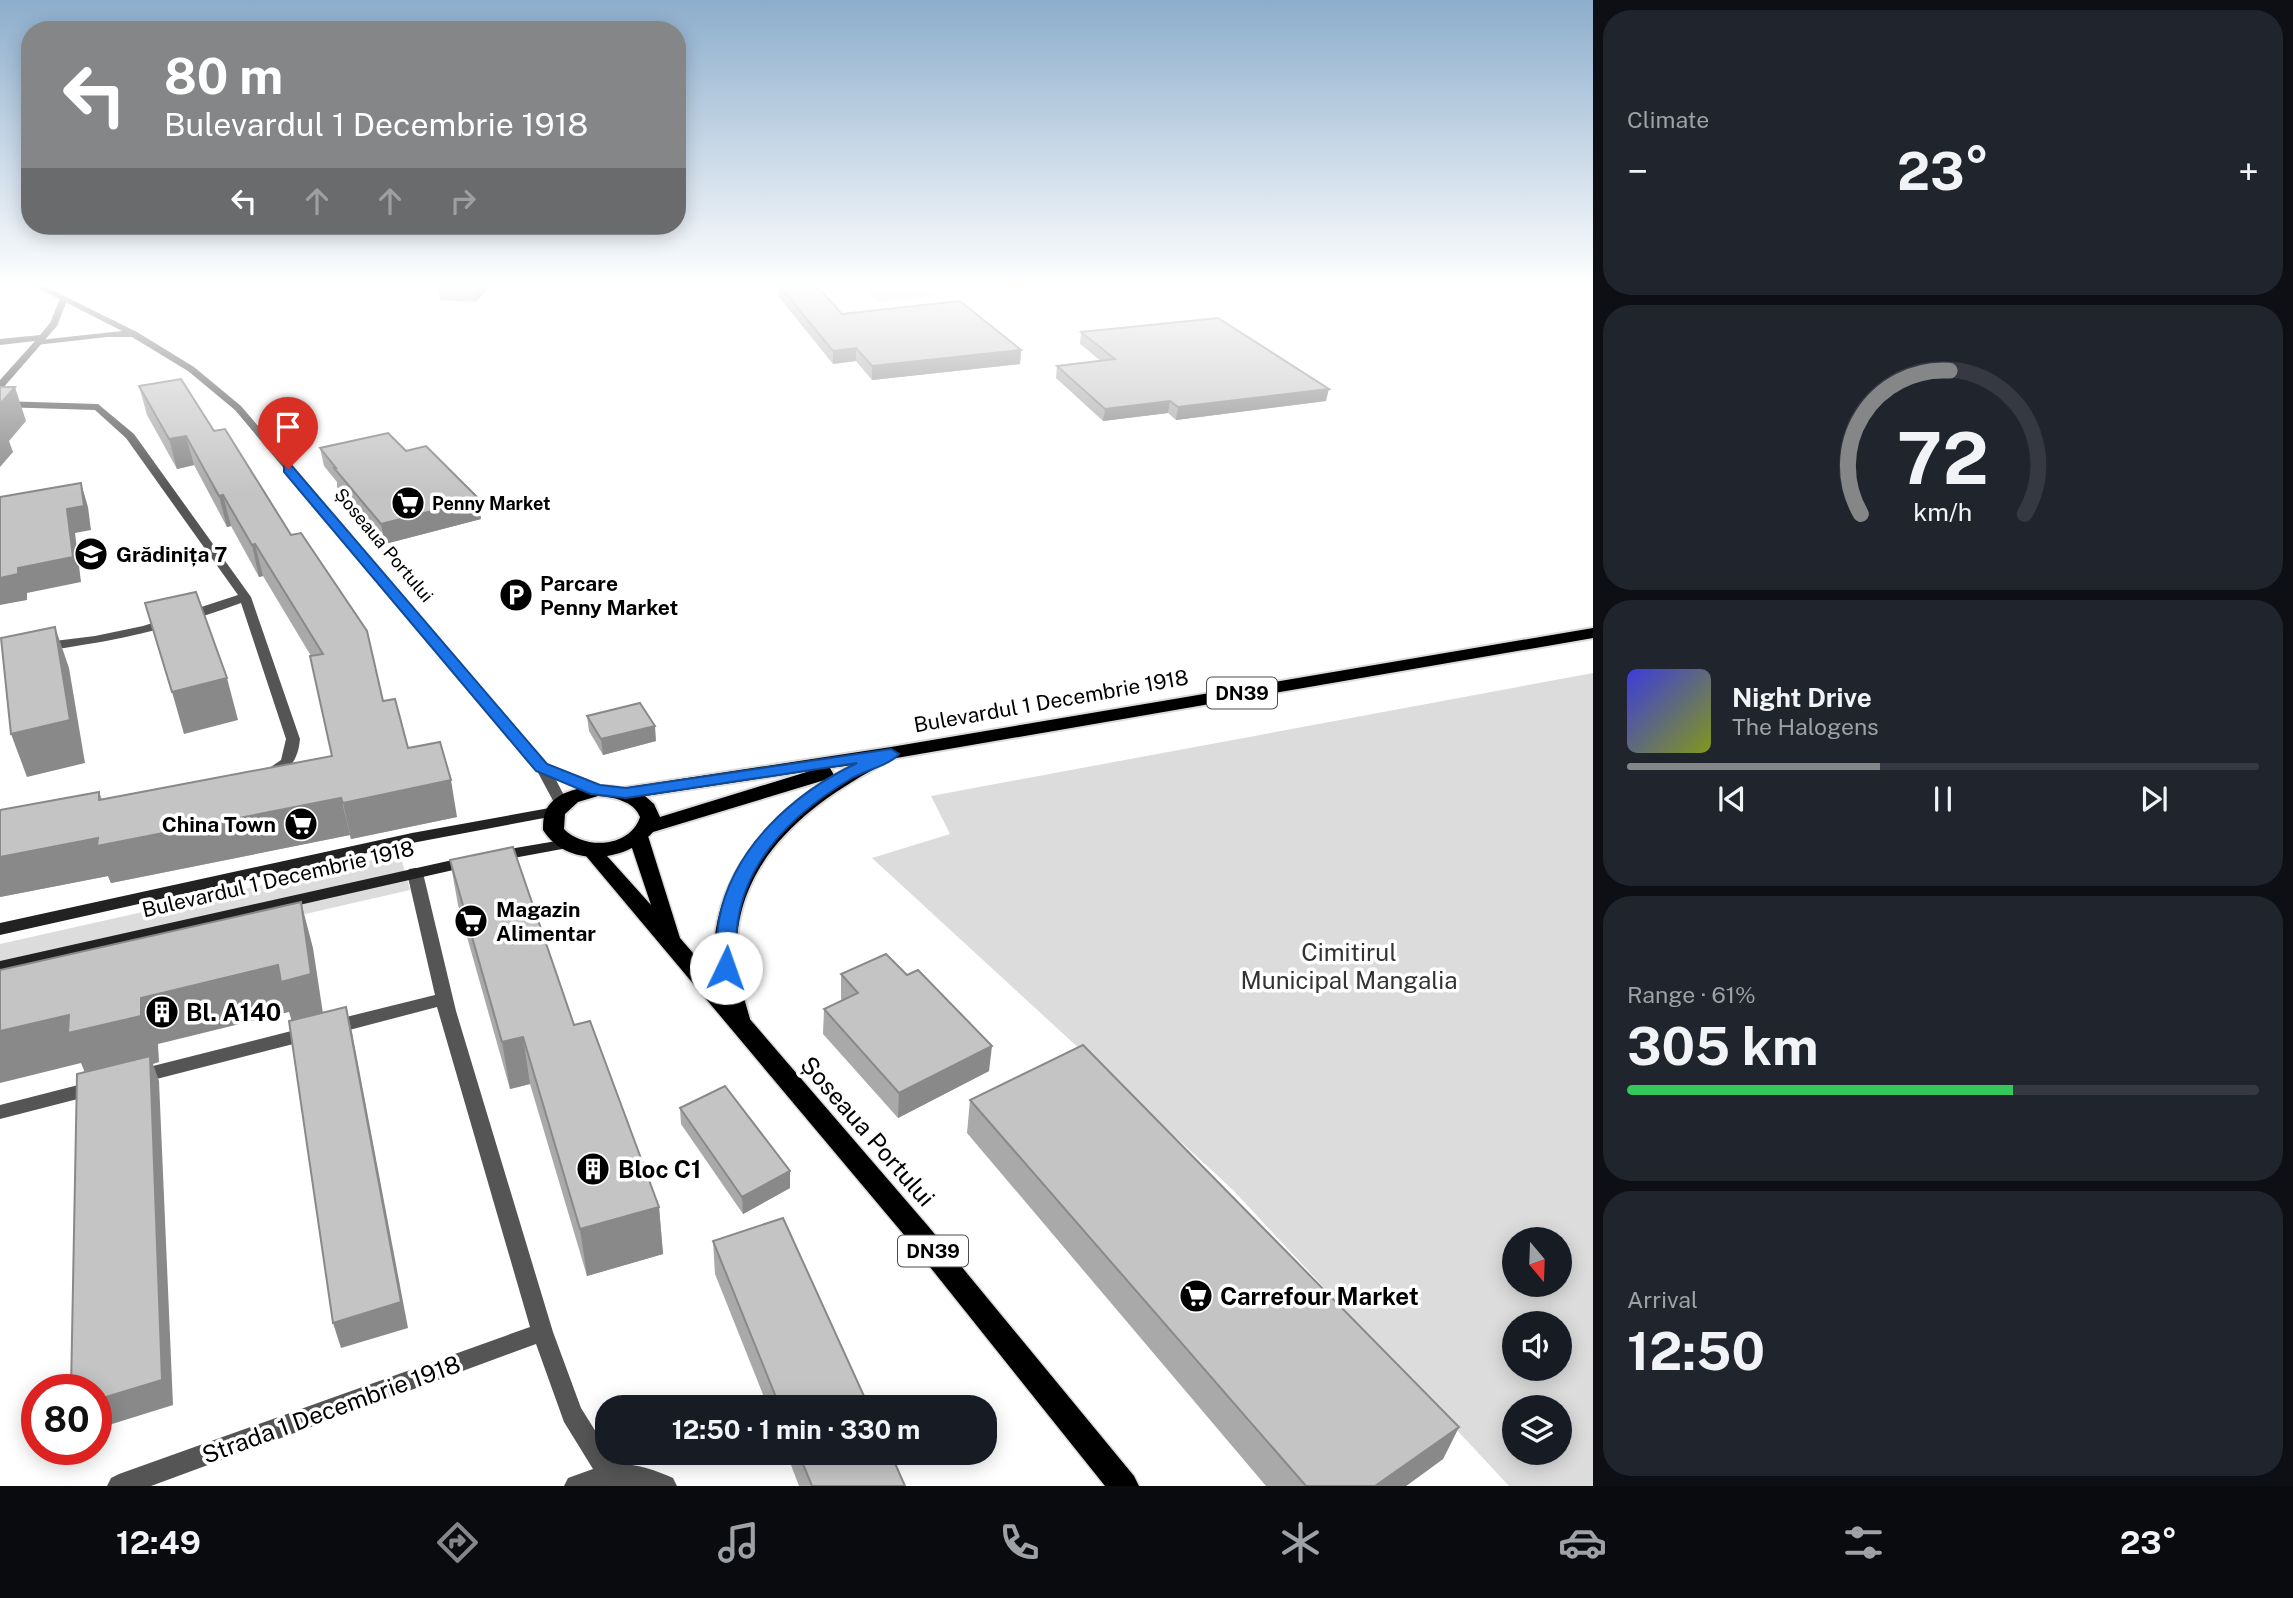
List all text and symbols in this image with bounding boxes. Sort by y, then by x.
text: 80 m [164,47,283,105]
icon: left [49,49,140,140]
text: Bulevardul 1 Decembrie 1918 [164,106,588,143]
text: Climate [1627,106,1709,133]
text: 23° [1897,141,1989,202]
text: − [1627,149,1648,194]
text: + [2238,149,2259,194]
icon: left [225,182,263,220]
icon: ahead [298,182,336,220]
icon: ahead [371,182,409,220]
icon: right [444,182,482,220]
pin [258,397,318,469]
icon: arrive [269,408,307,446]
text: 72 [1897,415,1989,500]
street label: Șoseaua Portului [330,484,438,606]
supermarket icon: Penny Market [389,484,427,522]
place label: Penny Market [432,493,551,514]
text: km/h [1914,497,1972,527]
school or university icon: Grădinița 7 [72,535,110,573]
place label: Grădinița 7 [116,542,227,567]
place label: Parcare Penny Market [540,571,678,620]
parking icon: Parcare Penny Market [497,576,535,614]
street label: Bulevardul 1 Decembrie 1918 [912,665,1190,737]
road number: DN39 [1207,678,1277,708]
text: Night Drive [1732,682,1872,713]
text: The Halogens [1732,713,1879,740]
icon: previous [1713,780,1751,818]
icon: pause [1924,780,1962,818]
icon: next [2135,780,2173,818]
supermarket icon: China Town [282,805,320,843]
place label: China Town [162,812,276,837]
street label: Bulevardul 1 Decembrie 1918 [140,836,416,922]
place label: Magazin Alimentar [496,897,596,946]
supermarket icon: Magazin Alimentar [452,902,490,940]
position arrow [689,931,763,1005]
park label: Cimitirul Municipal Mangalia [1240,938,1458,994]
text: Range · 61% [1627,981,1756,1008]
building icon: Bl. A140 [143,993,181,1031]
place label: Bl. A140 [186,998,281,1026]
text: 305 km [1627,1016,1818,1077]
street label: Șoseaua Portului [795,1050,941,1212]
building icon: Bloc C1 [574,1150,612,1188]
place label: Bloc C1 [618,1155,701,1183]
north arrow [1502,1227,1572,1297]
map controls [1502,1227,1572,1465]
road number: DN39 [898,1236,968,1266]
supermarket icon: Carrefour Market [1177,1277,1215,1315]
place label: Carrefour Market [1220,1282,1419,1310]
text: Arrival [1627,1286,1698,1313]
button: sound [1502,1311,1572,1381]
text: 12:50 [1627,1321,1765,1382]
street label: Strada 1 Decembrie 1918 [198,1349,464,1469]
speed limit sign: 80 [21,1374,112,1465]
button: layers [1502,1395,1572,1465]
text: 12:50 · 1 min · 330 m [672,1414,920,1445]
icon: directions [433,1518,482,1567]
icon: music [714,1518,763,1567]
icon: phone [995,1518,1044,1567]
icon: climate [1276,1518,1325,1567]
icon: car [1558,1518,1607,1567]
icon: filters [1839,1518,1888,1567]
text: 12:49 [116,1524,201,1561]
text: 23° [2120,1524,2177,1561]

